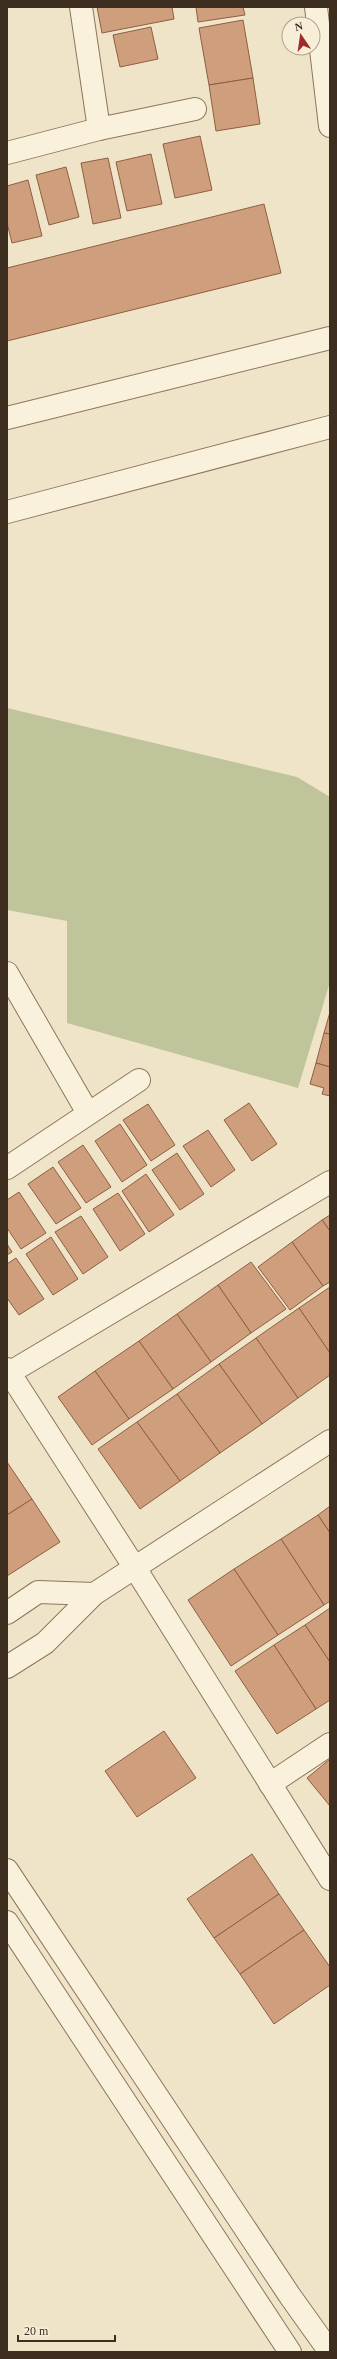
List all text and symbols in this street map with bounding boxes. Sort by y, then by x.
north arrow [281,16,321,56]
text: N [294,20,304,33]
scale bar [18,2317,115,2343]
text: 20 m [24,2324,49,2338]

